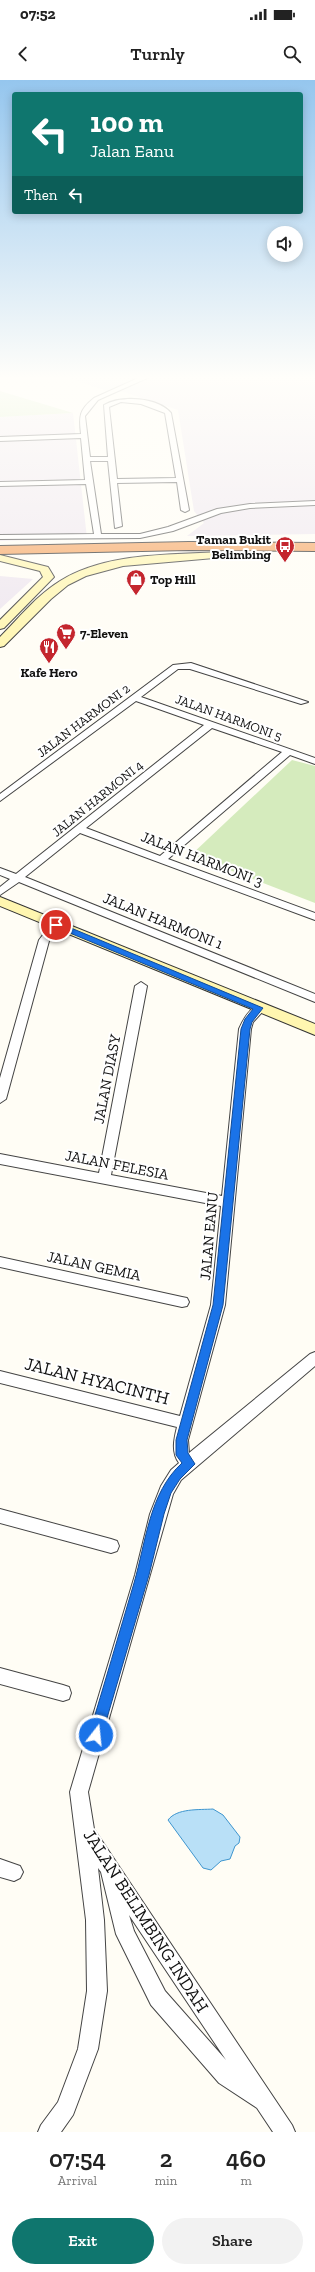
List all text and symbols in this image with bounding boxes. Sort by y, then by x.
text: 07:52 [20,5,56,23]
icon: back [12,43,34,65]
text: Turnly [130,43,185,65]
icon: search [281,43,303,65]
text: 100 m [90,106,163,139]
icon: left [24,108,76,160]
text: Jalan Eanu [90,140,174,162]
icon: left [65,184,87,206]
text: Then [24,186,57,204]
map controls [267,226,303,262]
button: sound [267,226,303,262]
place label: Taman Bukit Belimbing [196,532,272,562]
bus stop icon: Taman Bukit Belimbing [274,535,296,563]
shop icon: Top Hill [125,568,147,596]
place label: Top Hill [150,572,196,587]
supermarket icon: 7-Eleven [55,622,77,650]
place label: 7-Eleven [80,626,129,641]
restaurant icon: Kafe Hero [38,636,60,664]
place label: Kafe Hero [21,665,78,680]
street label: JALAN HARMONI 2 [34,680,133,760]
street label: JALAN HARMONI 5 [174,691,284,744]
street label: JALAN HARMONI 4 [49,757,146,840]
street label: JALAN HARMONI 3 [138,827,266,891]
street label: JALAN HARMONI 1 [100,889,226,953]
pin [39,908,73,942]
icon: arrive [45,914,67,936]
street label: JALAN DIASY [90,1032,125,1125]
street label: JALAN FELESIA [64,1146,171,1184]
street label: JALAN EANU [196,1191,222,1281]
street label: JALAN GEMIA [45,1247,143,1285]
street label: JALAN HYACINTH [23,1352,171,1410]
position arrow [75,1714,117,1756]
street label: JALAN BELIMBING INDAH [79,1825,213,2017]
text: 07:54 [49,2144,106,2173]
text: 2 [160,2144,172,2173]
text: 460 [226,2144,266,2173]
text: Arrival [58,2173,97,2188]
text: min [155,2173,177,2188]
text: m [240,2173,252,2188]
button: Exit [12,2218,154,2264]
button: Share [162,2218,303,2264]

